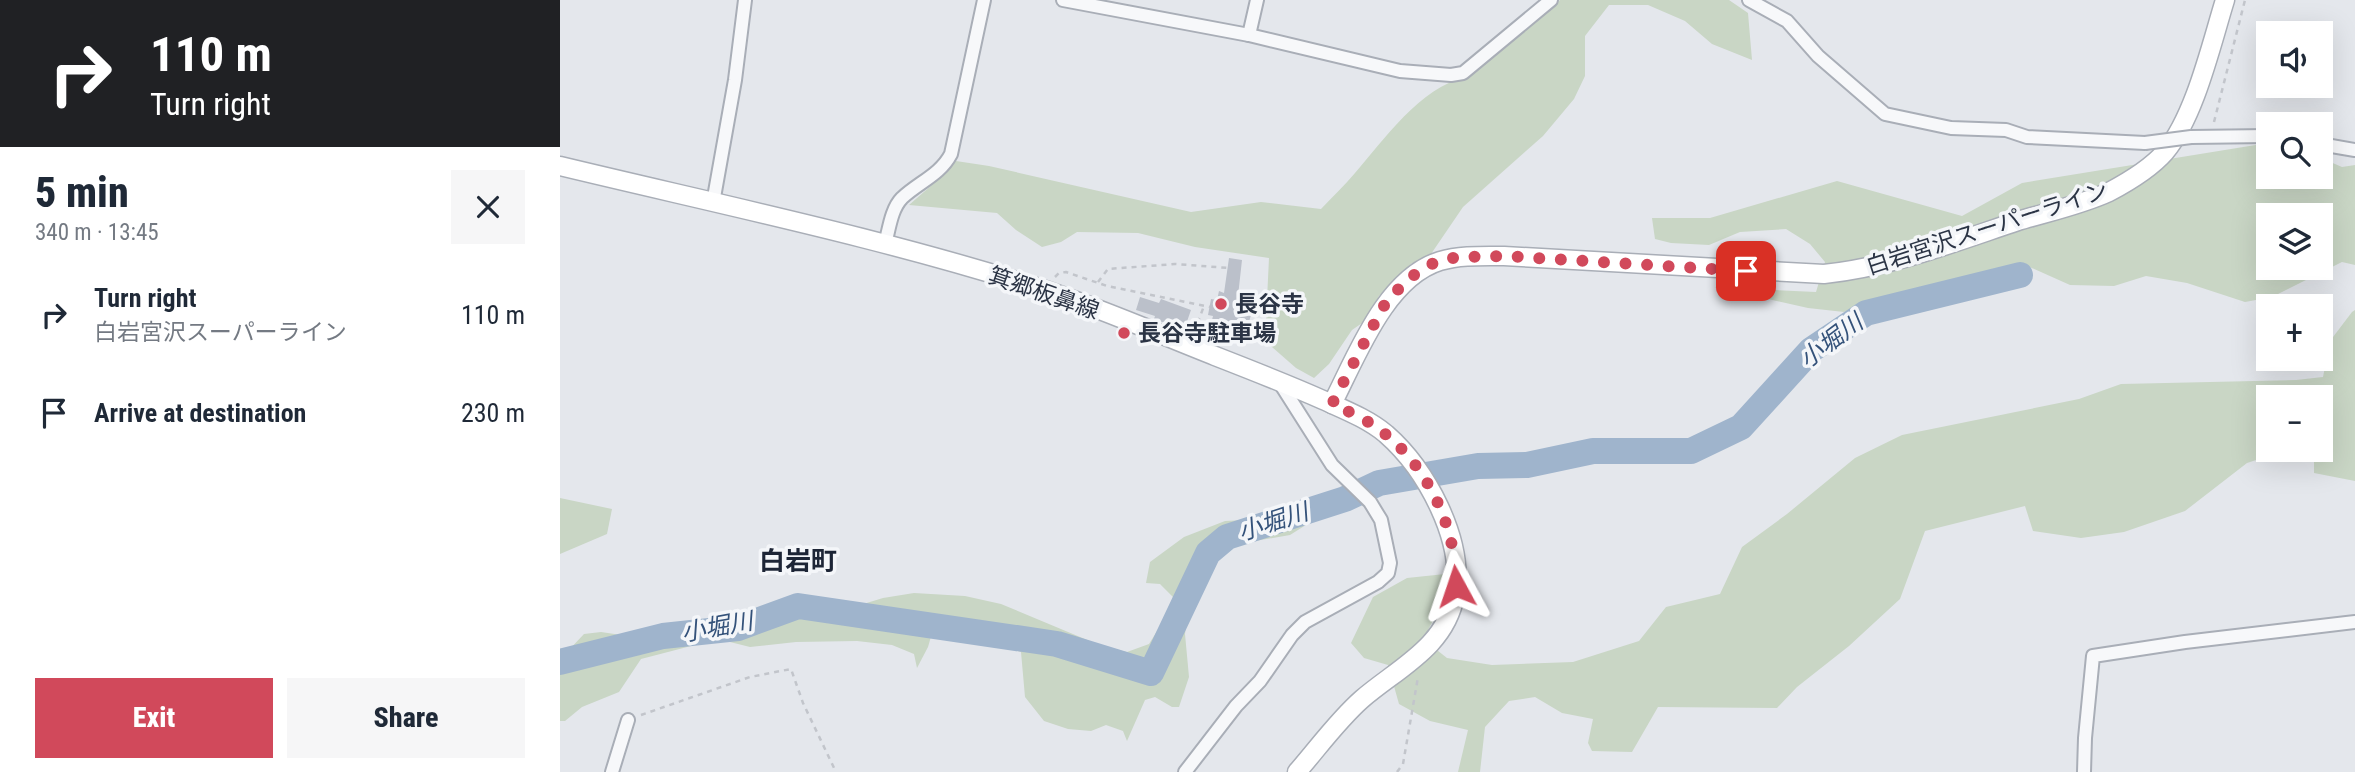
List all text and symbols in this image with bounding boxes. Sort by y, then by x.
map controls [2256,21,2333,462]
button: sound [2256,21,2333,98]
text: 110 m [150,26,272,83]
icon: right [35,28,126,119]
text: Turn right [150,85,271,123]
button: search [2256,112,2333,189]
text: 5 min [35,168,129,217]
button: close [451,170,525,244]
street label: 白岩宮沢スーパーライン [1863,177,2112,280]
button: layers [2256,203,2333,280]
text: 340 m · 13:45 [35,219,159,246]
pin [1716,241,1776,301]
icon: arrive [1727,252,1765,290]
street label: 箕郷板鼻線 [985,262,1103,325]
text: Turn right [94,283,196,313]
place label: 長谷寺 [1235,291,1304,318]
button: + [2256,294,2333,371]
icon: right [35,296,73,334]
marker: 長谷寺 [1213,296,1229,312]
text: 110 m [461,300,525,330]
water label: 小堀川 [1794,306,1871,374]
text: 白岩宮沢スーパーライン [94,319,347,346]
place label: 長谷寺駐車場 [1138,320,1276,347]
marker: 長谷寺駐車場 [1116,325,1132,341]
button: − [2256,385,2333,462]
icon: arrive [35,394,73,432]
text: Arrive at destination [94,398,306,428]
text: 230 m [461,398,525,428]
water label: 小堀川 [1234,497,1314,546]
district label: 白岩町 [759,546,837,576]
position arrow [1419,549,1493,623]
water label: 小堀川 [679,606,758,647]
button: Exit [35,678,273,758]
button: Share [287,678,525,758]

